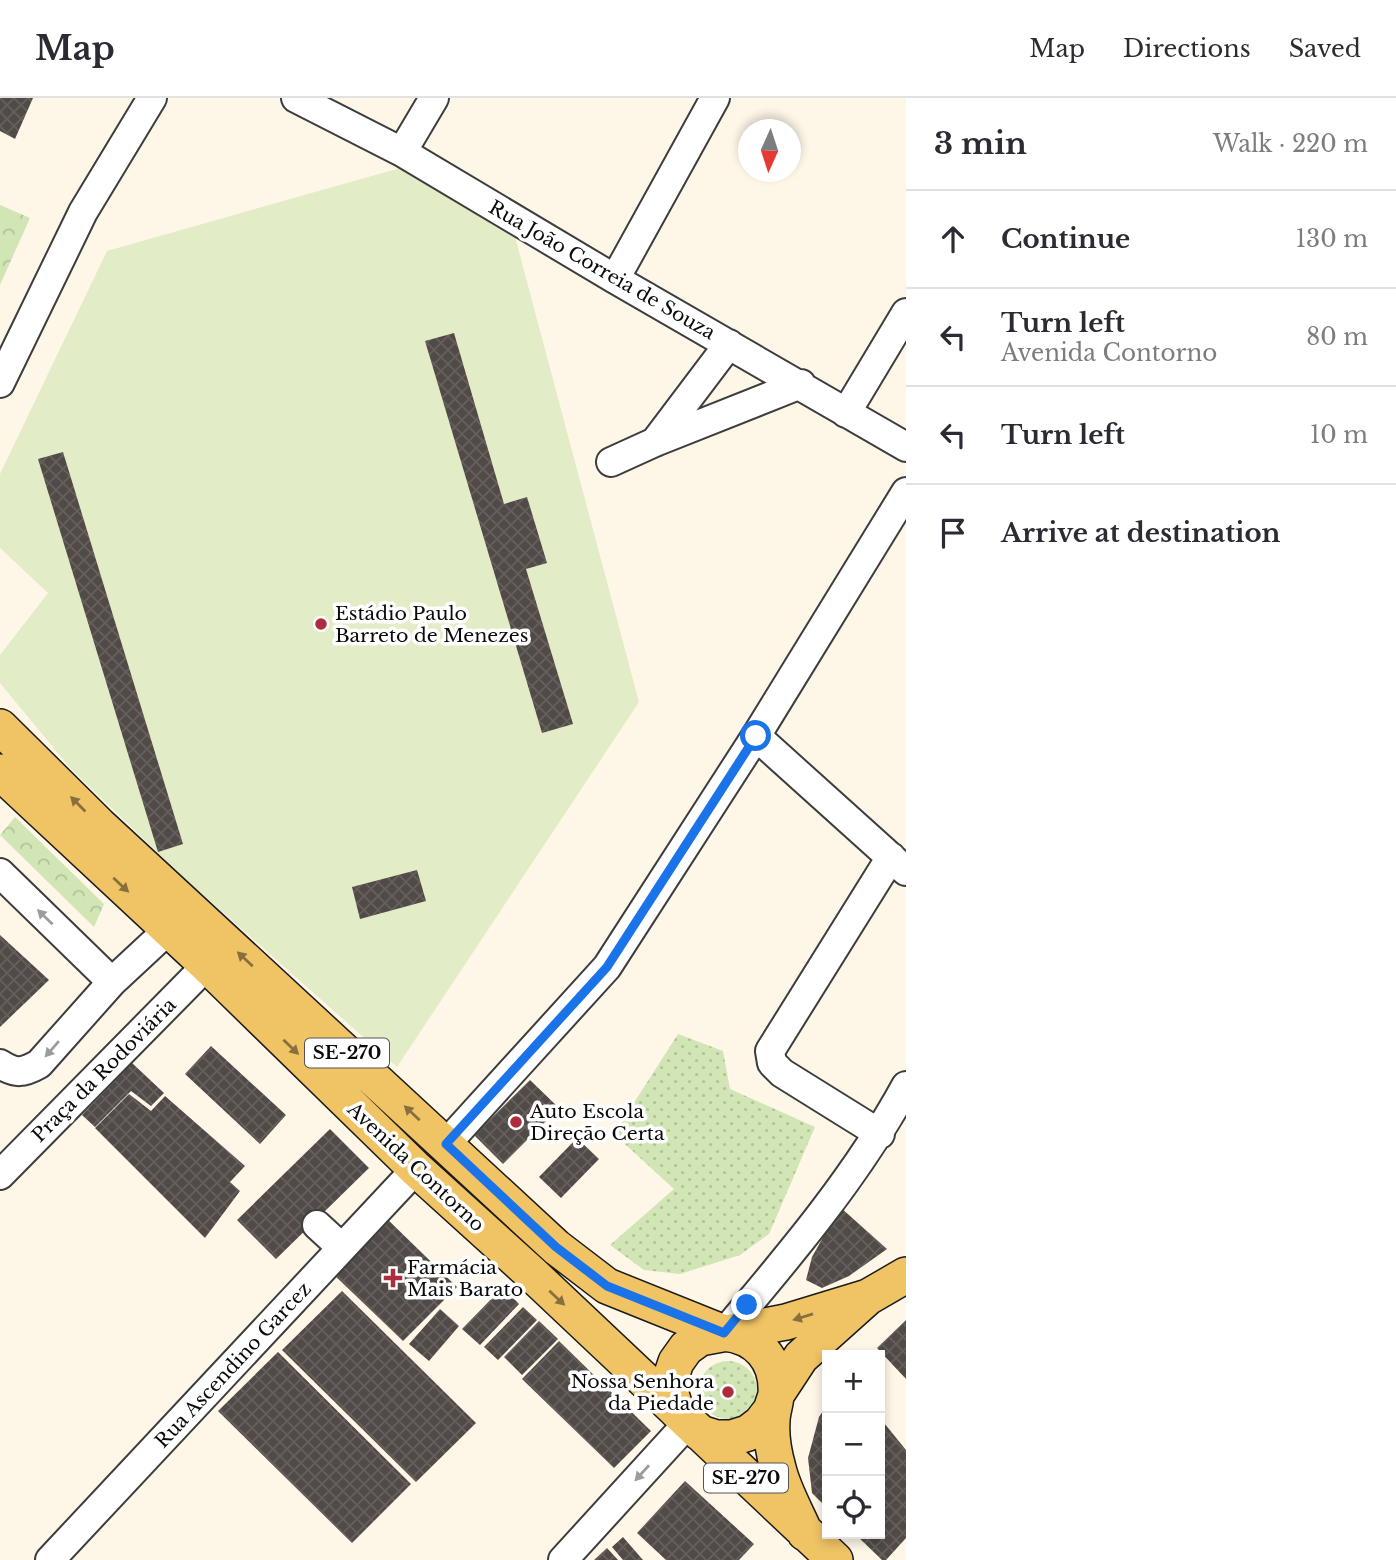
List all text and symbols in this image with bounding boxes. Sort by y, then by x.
text: Map [35,28,115,69]
text: Map [1029,34,1085,63]
text: Directions [1123,34,1251,63]
text: Saved [1289,34,1361,63]
north arrow [738,119,801,182]
text: 3 min [934,125,1027,162]
text: Walk · 220 m [1213,130,1368,158]
street label: Rua João Correia de Souza [485,196,720,345]
icon: ahead [934,220,972,258]
text: Continue [1001,223,1130,255]
text: 130 m [1296,225,1368,253]
text: Turn left [1001,307,1125,339]
icon: left [934,318,972,356]
text: 80 m [1306,323,1368,351]
text: Avenida Contorno [1001,339,1217,367]
icon: left [934,416,972,454]
text: Turn left [1001,419,1125,451]
text: 10 m [1310,421,1368,449]
icon: arrive [934,514,972,552]
text: Arrive at destination [1001,517,1281,549]
place label: Estádio Paulo Barreto de Menezes [335,602,528,647]
marker: Estádio Paulo Barreto de Menezes [313,616,329,632]
route start [740,720,771,751]
one-way arrow [70,796,86,812]
one-way arrow [113,877,130,894]
one-way arrow [37,910,54,926]
one-way arrow [237,951,254,967]
street label: Praça da Rodoviária [27,993,181,1147]
one-way arrow [282,1038,299,1054]
road number: SE-270 [305,1038,389,1068]
one-way arrow [44,1041,60,1058]
street label: Avenida Contorno [342,1097,489,1236]
place label: Auto Escola Direção Certa [529,1100,665,1145]
one-way arrow [404,1105,421,1121]
marker: Auto Escola Direção Certa [508,1114,524,1130]
place label: Farmácia Mais Barato [407,1256,523,1301]
marker: Farmácia Mais Barato [385,1270,401,1286]
street label: Rua Ascendino Garcez [150,1277,316,1453]
route end [731,1289,762,1320]
one-way arrow [548,1290,566,1306]
one-way arrow [792,1313,813,1323]
map controls [822,1350,885,1539]
button: + [822,1350,885,1413]
place label: Nossa Senhora da Piedade [571,1370,714,1415]
marker: Nossa Senhora da Piedade [720,1384,736,1400]
button: − [822,1413,885,1476]
one-way arrow [634,1464,650,1481]
road number: SE-270 [704,1464,788,1492]
button: locate [822,1476,885,1539]

